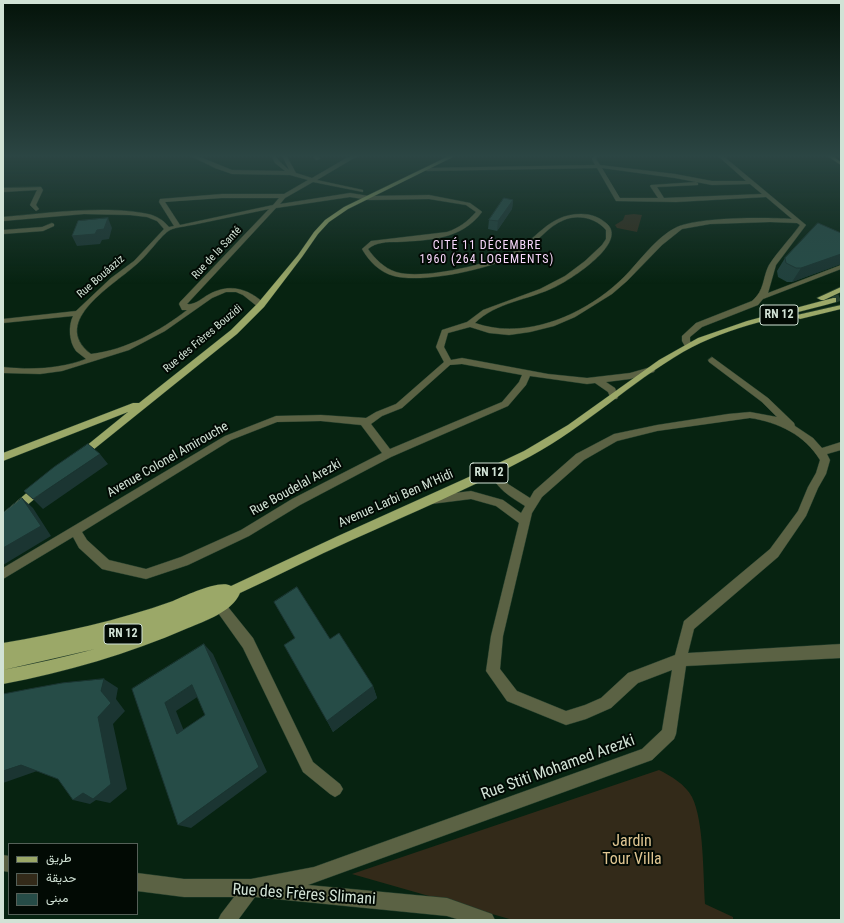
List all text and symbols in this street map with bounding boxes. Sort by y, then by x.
street label: Rue de la Santé [189,224,245,282]
district label: CITÉ 11 DÉCEMBRE 1960 (264 LOGEMENTS) [420,239,554,267]
street label: Rue Bouâaziz [75,253,127,301]
street label: Rue des Frères Bouzidi [161,302,245,376]
road number: RN 12 [760,305,798,325]
street label: Avenue Colonel Amirouche [105,419,231,501]
street label: Rue Boudelal Arezki [248,456,344,520]
road number: RN 12 [470,463,508,483]
street label: Avenue Larbi Ben M'Hidi [336,467,456,531]
road number: RN 12 [104,624,142,644]
street label: Rue Stiti Mohamed Arezki [479,731,637,805]
park label: Jardin Tour Villa [602,832,662,870]
legend [8,843,138,915]
text: طريق [46,851,71,865]
text: حديقة [46,871,76,885]
street label: Rue des Frères Slimani [232,880,376,910]
text: مبنى [46,891,68,905]

